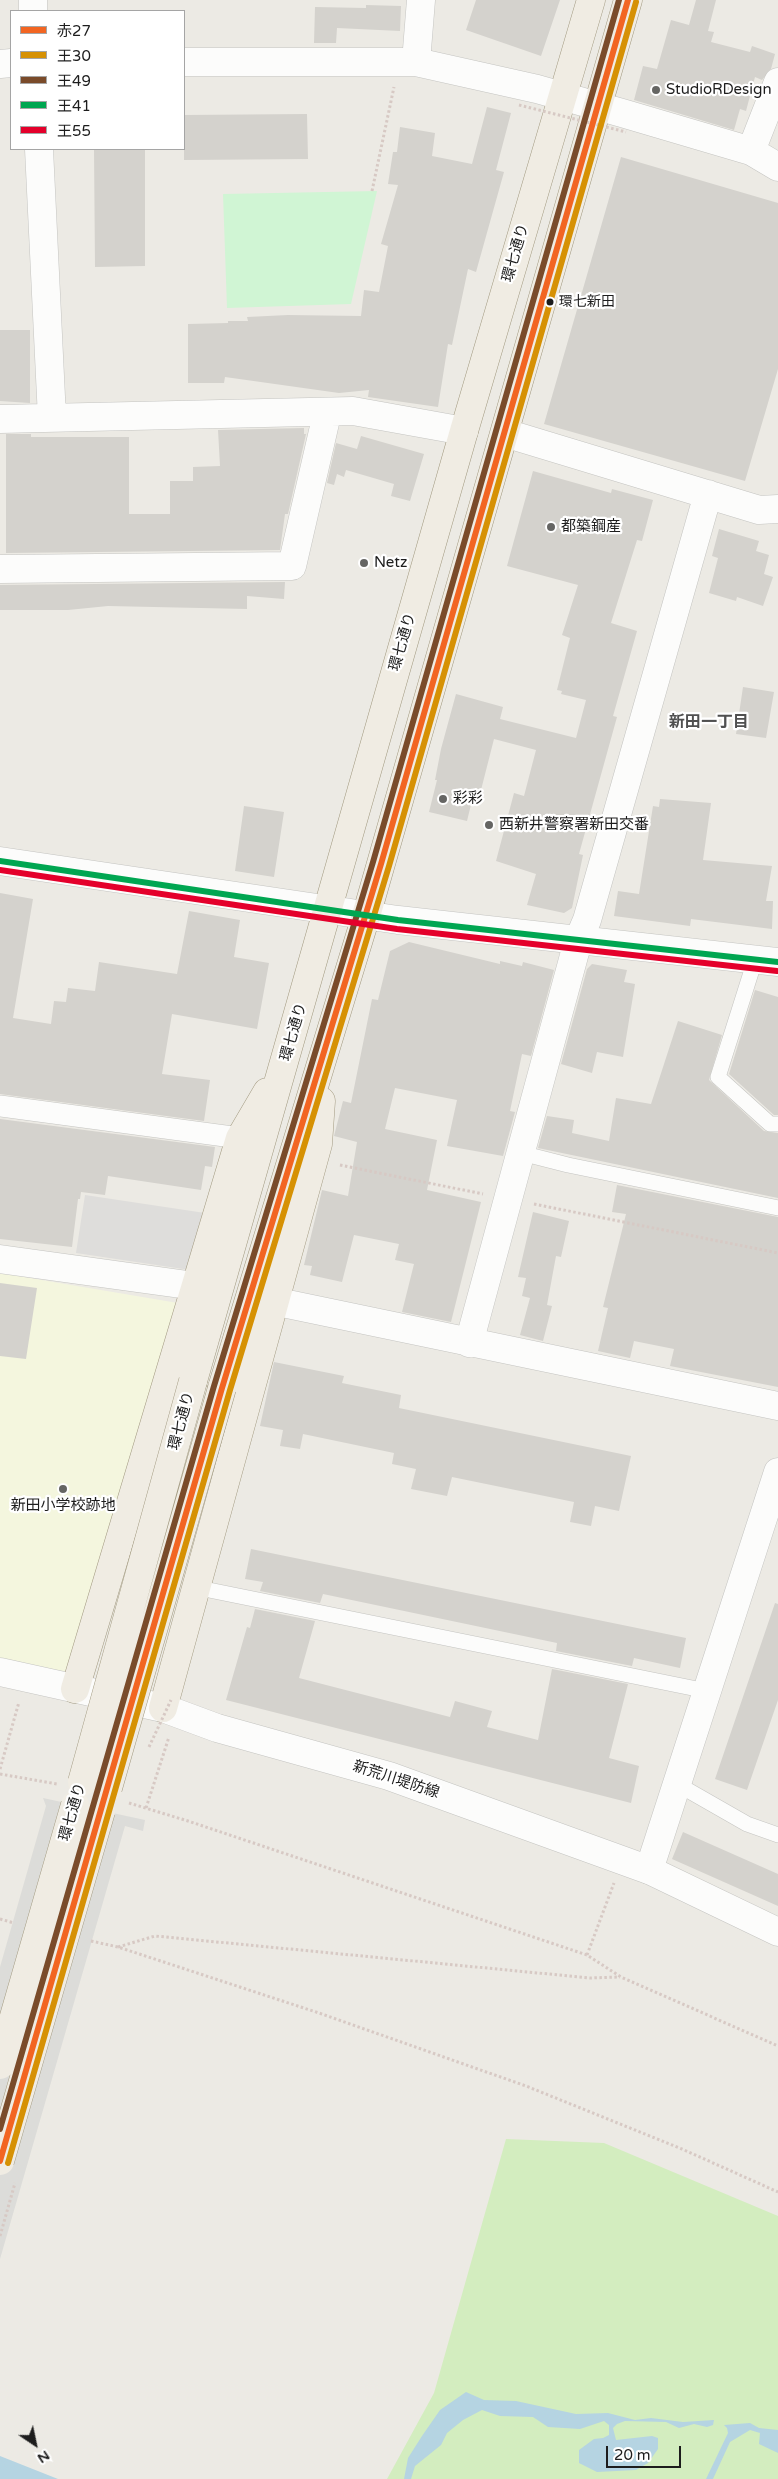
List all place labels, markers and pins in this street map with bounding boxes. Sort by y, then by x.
place label: StudioRDesign [666,81,772,99]
marker: StudioRDesign [650,84,662,96]
place label: 環七新田 [559,294,615,310]
marker: 環七新田 [545,297,555,307]
place label: 都築鋼産 [561,518,621,536]
marker: 都築鋼産 [545,521,557,533]
place label: Netz [374,554,408,572]
marker: Netz [358,557,370,569]
place label: 彩彩 [453,790,483,808]
marker: 彩彩 [437,793,449,805]
place label: 西新井警察署新田交番 [499,816,649,834]
marker: 西新井警察署新田交番 [483,819,495,831]
marker: 新田小学校跡地 [57,1483,69,1495]
place label: 新田小学校跡地 [11,1497,115,1515]

